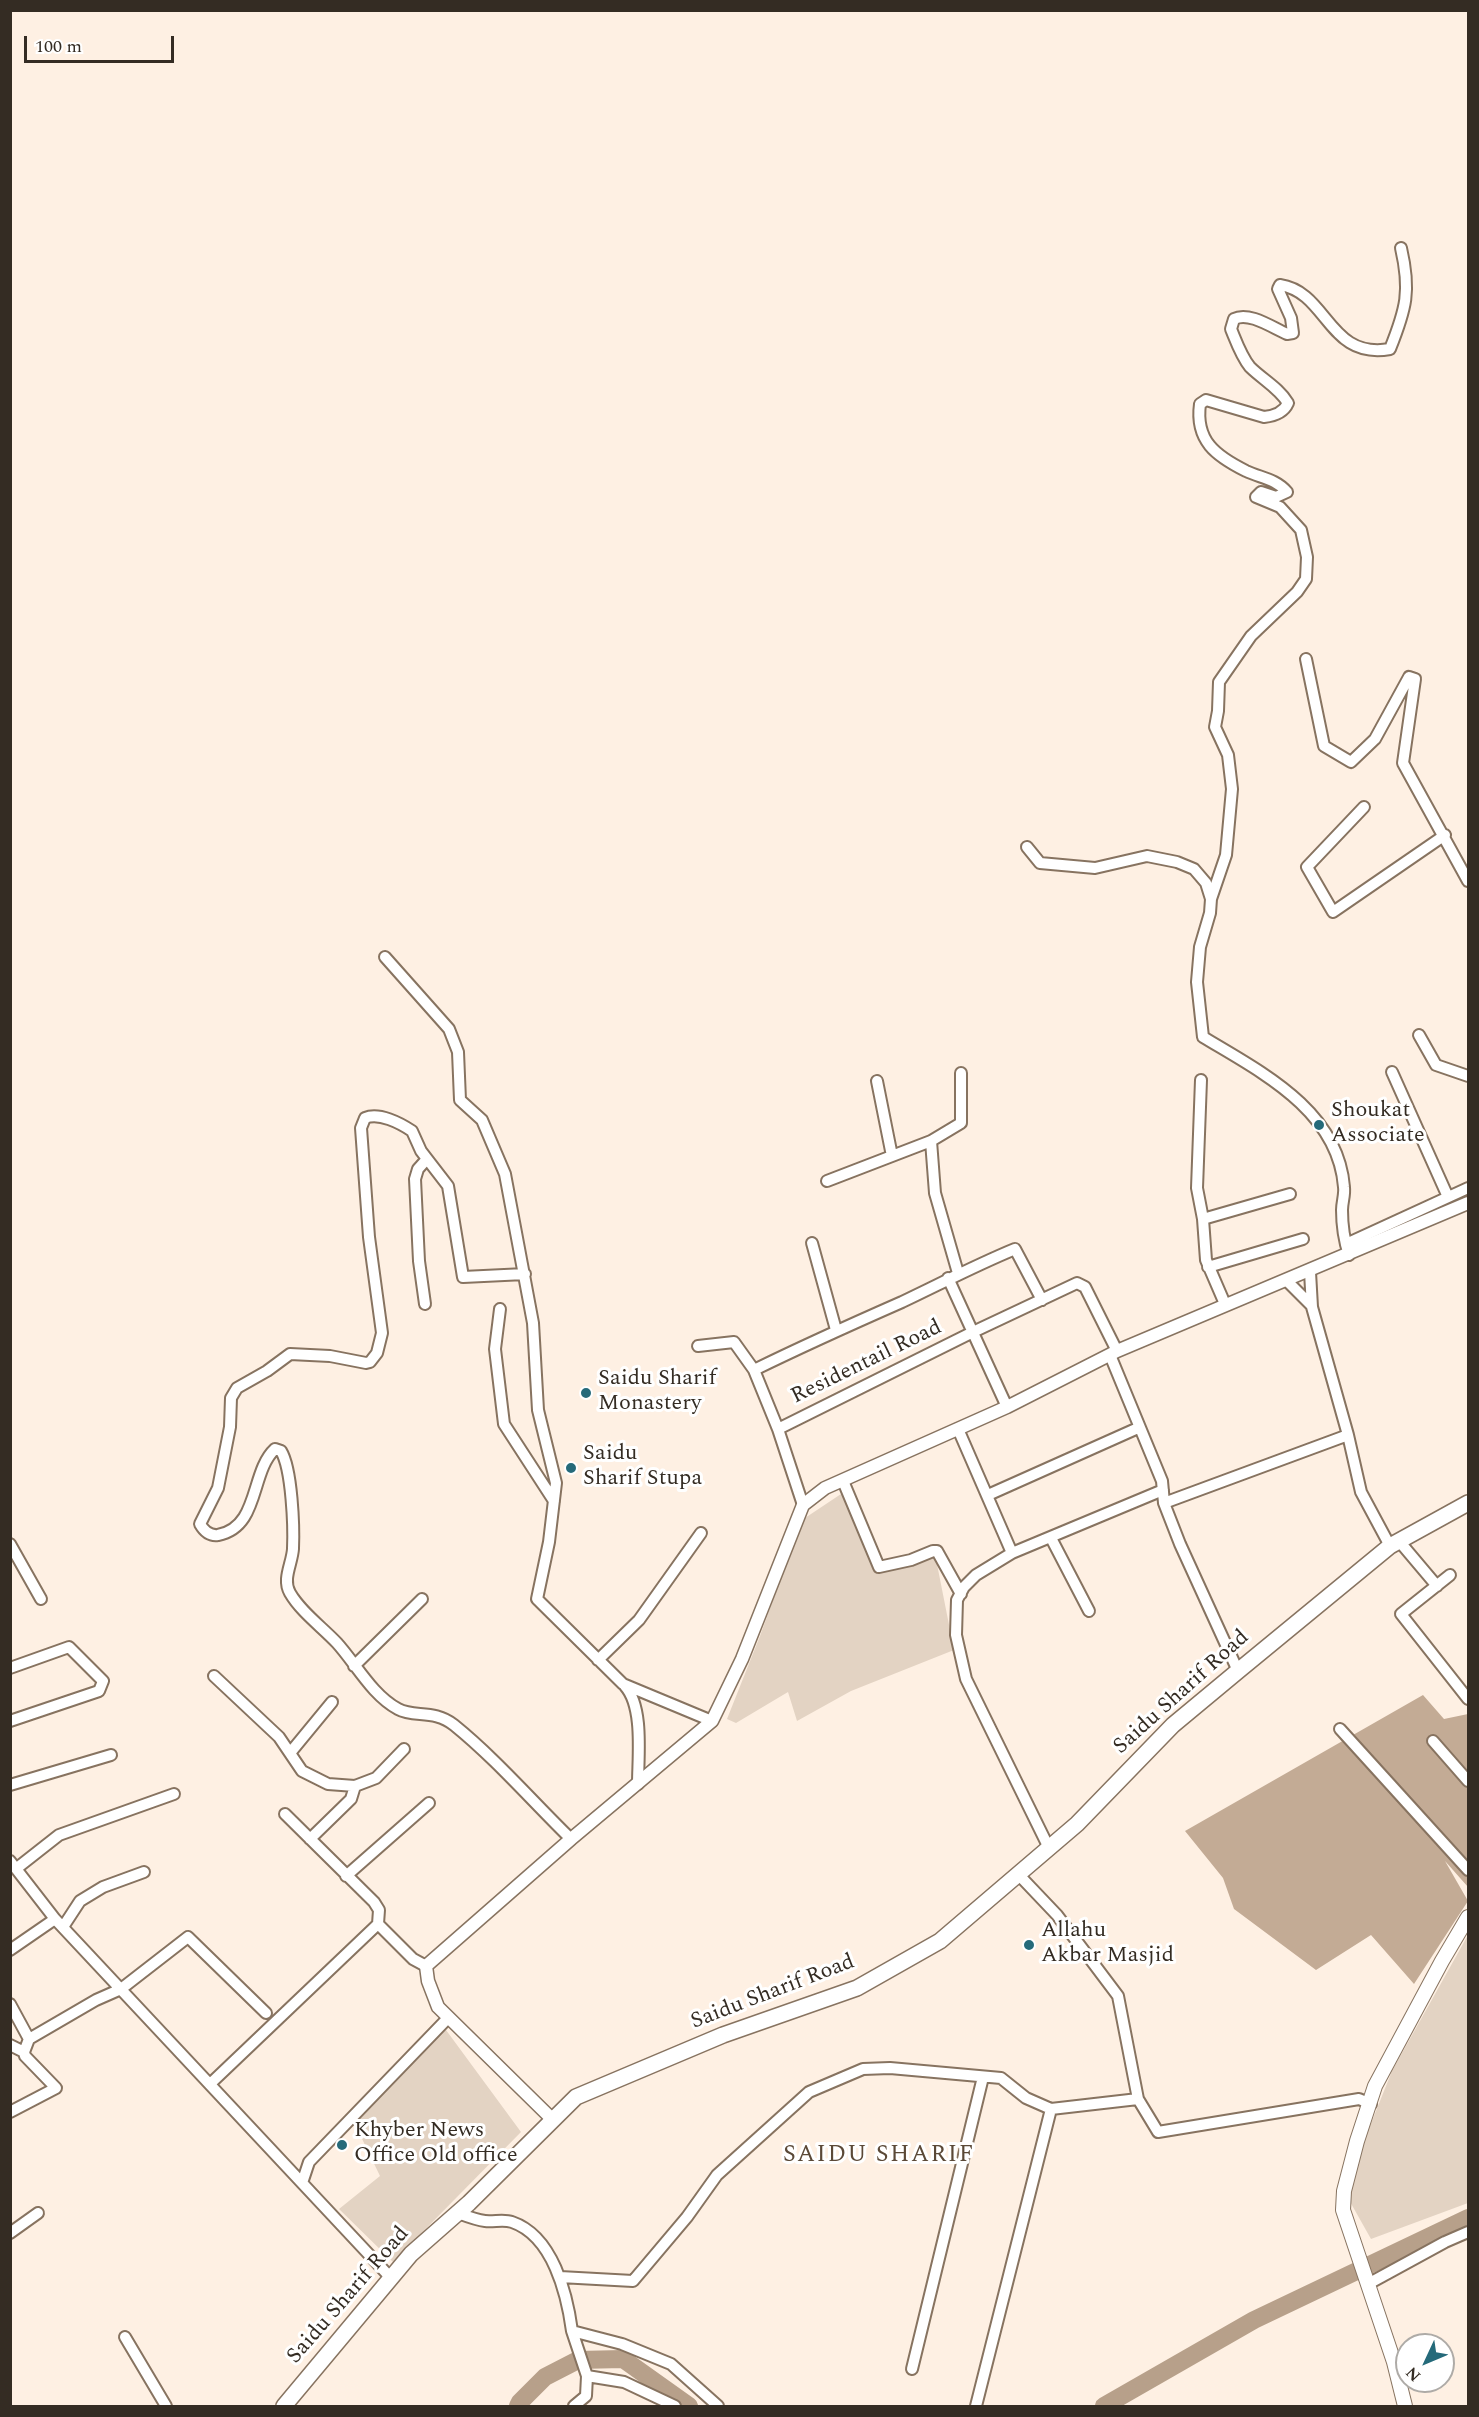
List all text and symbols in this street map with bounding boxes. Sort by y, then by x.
scale bar [27,24,177,62]
text: 100 m [35,33,82,60]
place label: Shoukat Associate [1331,1099,1425,1150]
marker: Shoukat Associate [1312,1118,1326,1132]
street label: Residentail Road [787,1315,947,1411]
place label: Saidu Sharif Monastery [598,1367,716,1418]
marker: Saidu Sharif Monastery [579,1386,593,1400]
place label: Saidu Sharif Stupa [583,1442,702,1494]
marker: Saidu Sharif Stupa [564,1461,578,1475]
street label: Saidu Sharif Road [1109,1625,1255,1761]
place label: Allahu Akbar Masjid [1041,1919,1174,1970]
marker: Allahu Akbar Masjid [1022,1938,1036,1952]
street label: Saidu Sharif Road [687,1950,859,2036]
place label: Khyber News Office Old office [354,2119,518,2170]
marker: Khyber News Office Old office [335,2138,349,2152]
district label: SAIDU SHARIF [783,2142,975,2170]
street label: Saidu Sharif Road [282,2222,416,2370]
north arrow [1395,2333,1455,2393]
text: N [1400,2361,1427,2387]

